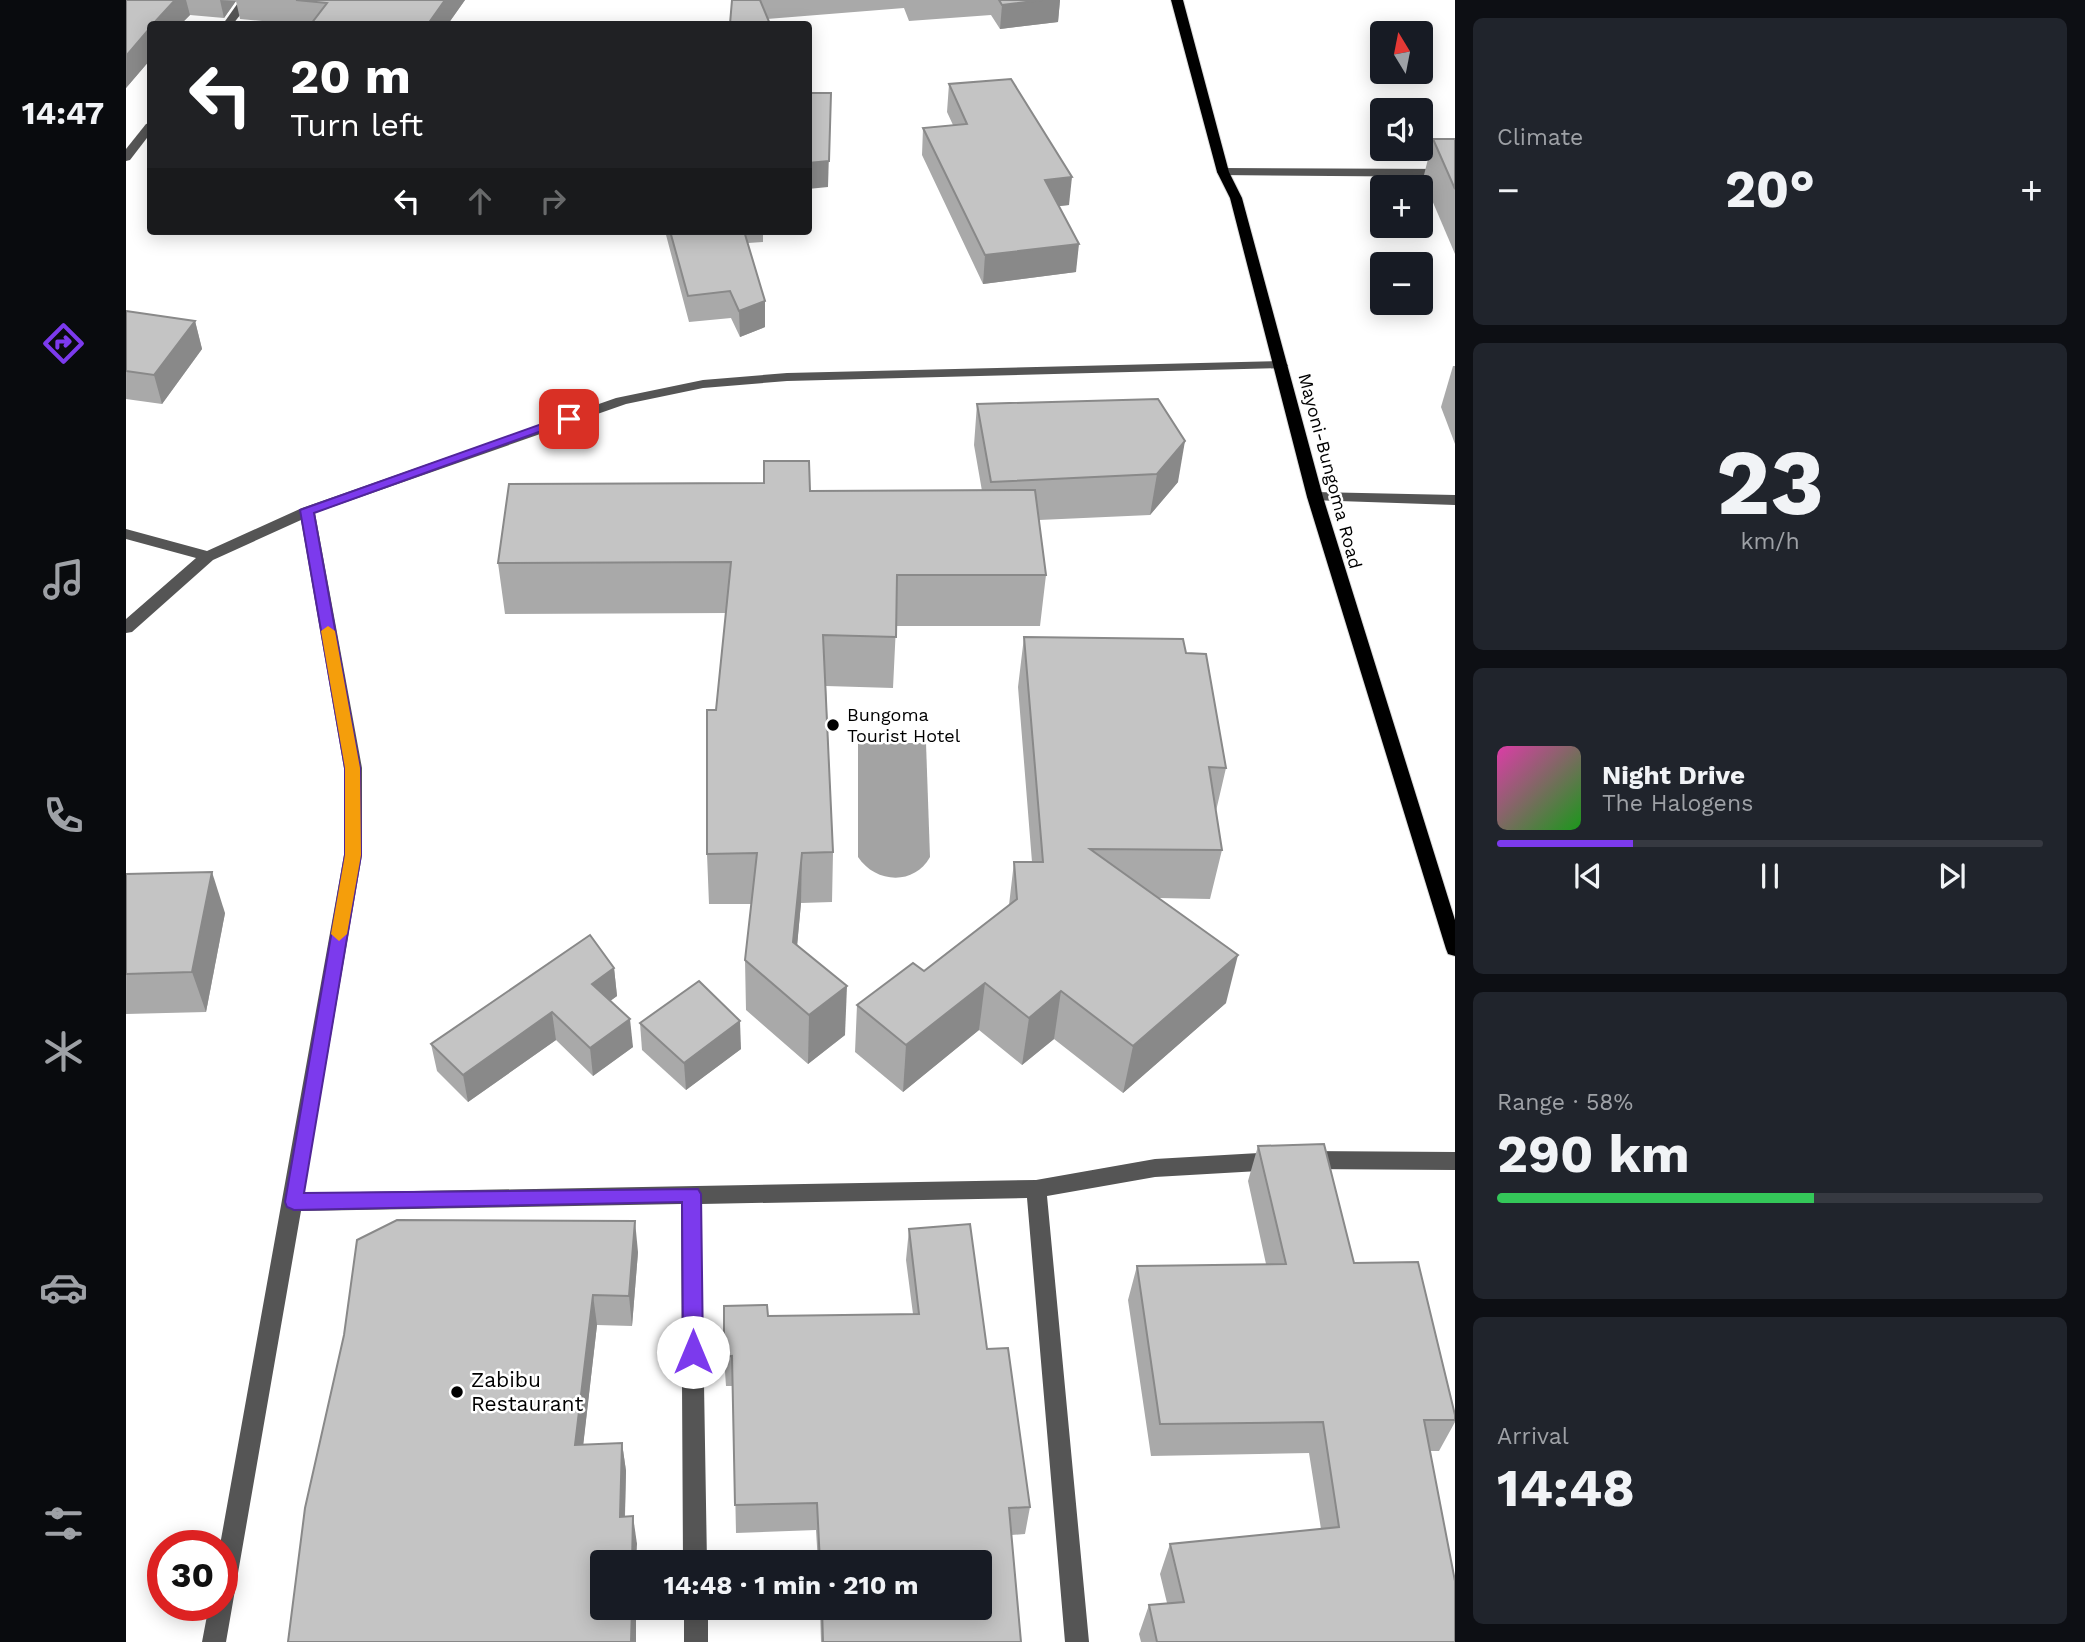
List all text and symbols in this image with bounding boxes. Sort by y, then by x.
north arrow [1370,21,1433,84]
map controls [1370,21,1433,315]
text: 20 m [290,47,411,105]
icon: left [175,49,266,140]
text: 14:47 [22,94,104,132]
button: sound [1370,98,1433,161]
text: Turn left [290,106,423,144]
text: Climate [1497,124,1583,151]
text: 20° [1725,159,1815,220]
text: − [1497,168,1520,212]
text: + [2020,168,2043,212]
button: + [1370,175,1433,238]
icon: left [388,182,426,220]
icon: ahead [461,182,499,220]
icon: right [534,182,572,220]
button: − [1370,252,1433,315]
icon: directions [39,319,88,368]
street label: Mayoni-Bungoma Road [1294,371,1367,571]
pin [539,389,599,449]
icon: arrive [550,400,588,438]
text: 23 [1716,429,1824,536]
text: km/h [1740,528,1800,555]
icon: music [39,555,88,604]
place label: Bungoma Tourist Hotel [847,704,961,746]
marker: Bungoma Tourist Hotel [825,717,841,733]
text: Night Drive [1602,760,1745,790]
text: The Halogens [1602,790,1753,817]
icon: phone [39,791,88,840]
icon: previous [1569,857,1607,895]
icon: pause [1751,857,1789,895]
icon: next [1933,857,1971,895]
icon: climate [39,1027,88,1076]
text: Range · 58% [1497,1089,1633,1116]
text: 290 km [1497,1124,1690,1185]
icon: car [39,1263,88,1312]
position arrow [656,1315,730,1389]
place label: Zabibu Restaurant [471,1367,583,1416]
marker: Zabibu Restaurant [449,1384,465,1400]
text: Arrival [1497,1423,1569,1450]
text: 14:48 [1497,1458,1635,1519]
icon: filters [39,1499,88,1548]
speed limit sign: 30 [147,1530,238,1621]
text: 14:48 · 1 min · 210 m [664,1570,918,1600]

